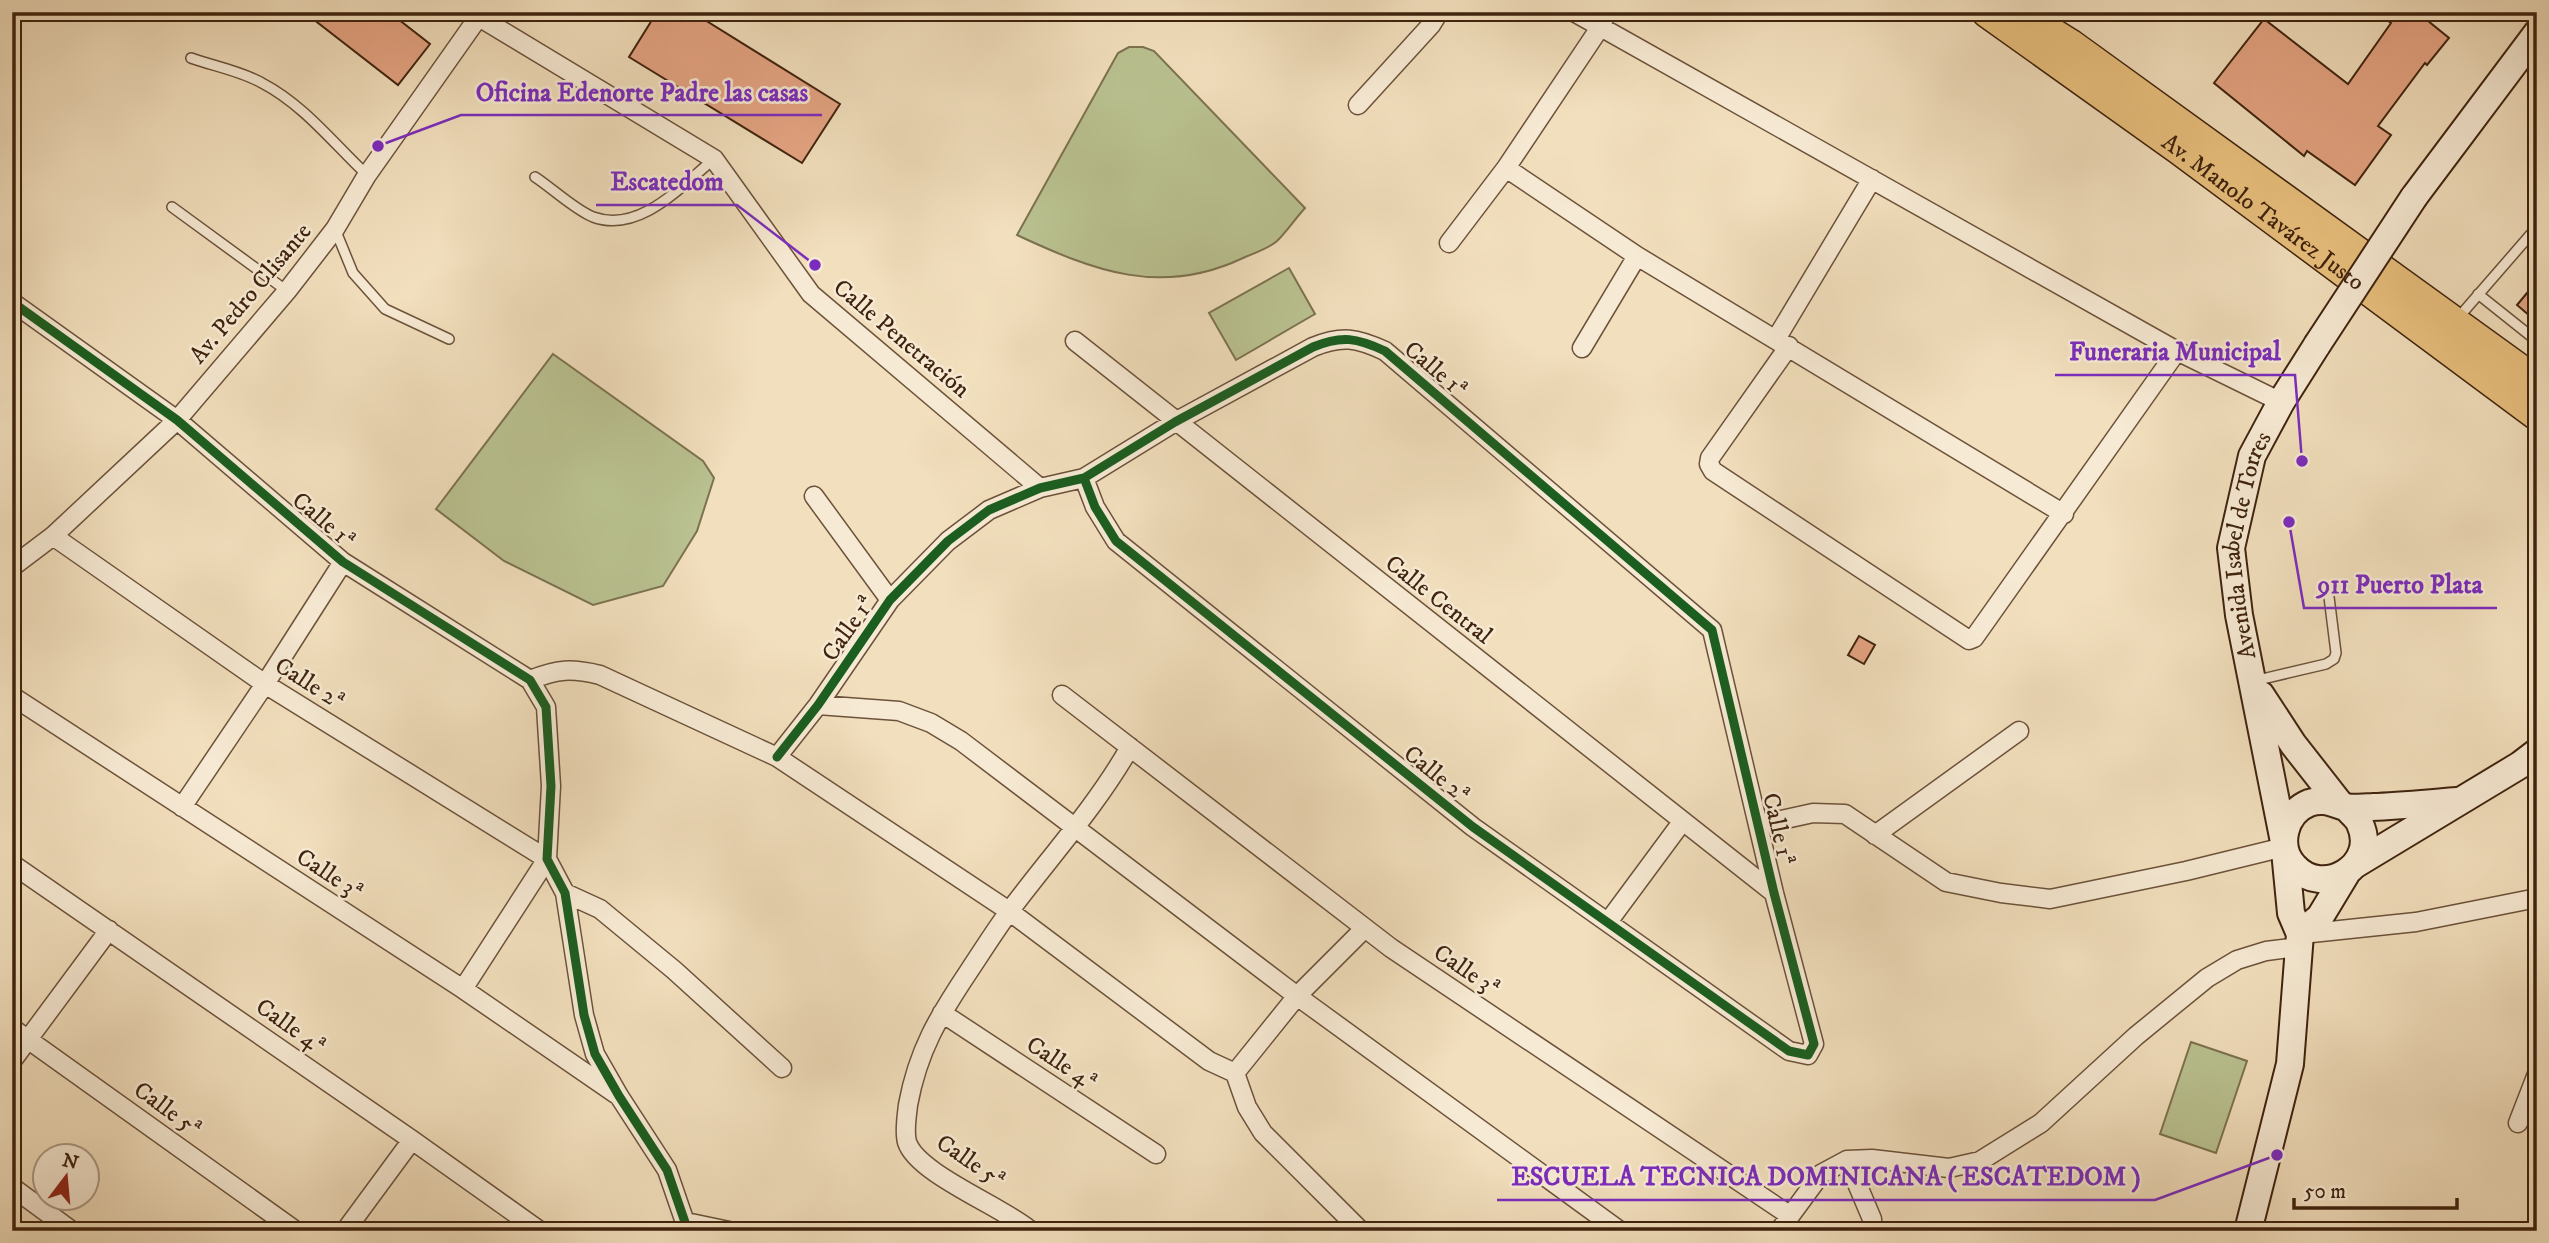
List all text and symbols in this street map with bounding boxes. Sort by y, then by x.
callout: Oficina Edenorte Padre las casas [461,68,822,115]
text: Oficina Edenorte Padre las casas [476,77,809,110]
street label: Av. Manolo Tavárez Justo [2155,127,2370,298]
callout: Escatedom [596,158,737,205]
text: Escatedom [610,166,724,199]
street label: Av. Pedro Clisante [183,217,318,370]
street label: Calle Penetración [827,273,976,405]
callout: Funeraria Municipal [2055,328,2295,375]
street label: Calle 1ª [1398,335,1473,405]
text: Funeraria Municipal [2069,336,2282,369]
street label: Avenida Isabel de Torres [2217,426,2279,662]
street label: Calle 1ª [286,486,361,556]
street label: Calle Central [1379,549,1499,651]
callout: 911 Puerto Plata [2304,561,2497,608]
text: 911 Puerto Plata [2315,569,2484,602]
street label: Calle 1ª [815,590,882,667]
street label: Calle 2ª [269,651,350,717]
street label: Calle 2ª [1397,739,1476,811]
street label: Calle 1ª [1755,790,1801,868]
street label: Calle 3ª [290,842,369,908]
street label: Calle 3ª [1427,938,1505,1004]
street label: Calle 4ª [250,992,331,1062]
street label: Calle 4ª [1020,1030,1103,1098]
street label: Calle 5ª [128,1075,207,1145]
street label: Calle 5ª [930,1128,1011,1196]
north arrow [32,1142,102,1212]
text: N [60,1149,81,1175]
callout: ESCUELA TECNICA DOMINICANA ( ESCATEDOM ) [1497,1153,2155,1200]
text: ESCUELA TECNICA DOMINICANA ( ESCATEDOM ) [1511,1161,2141,1194]
scale bar [2294,1166,2456,1210]
text: 50 m [2304,1179,2346,1205]

